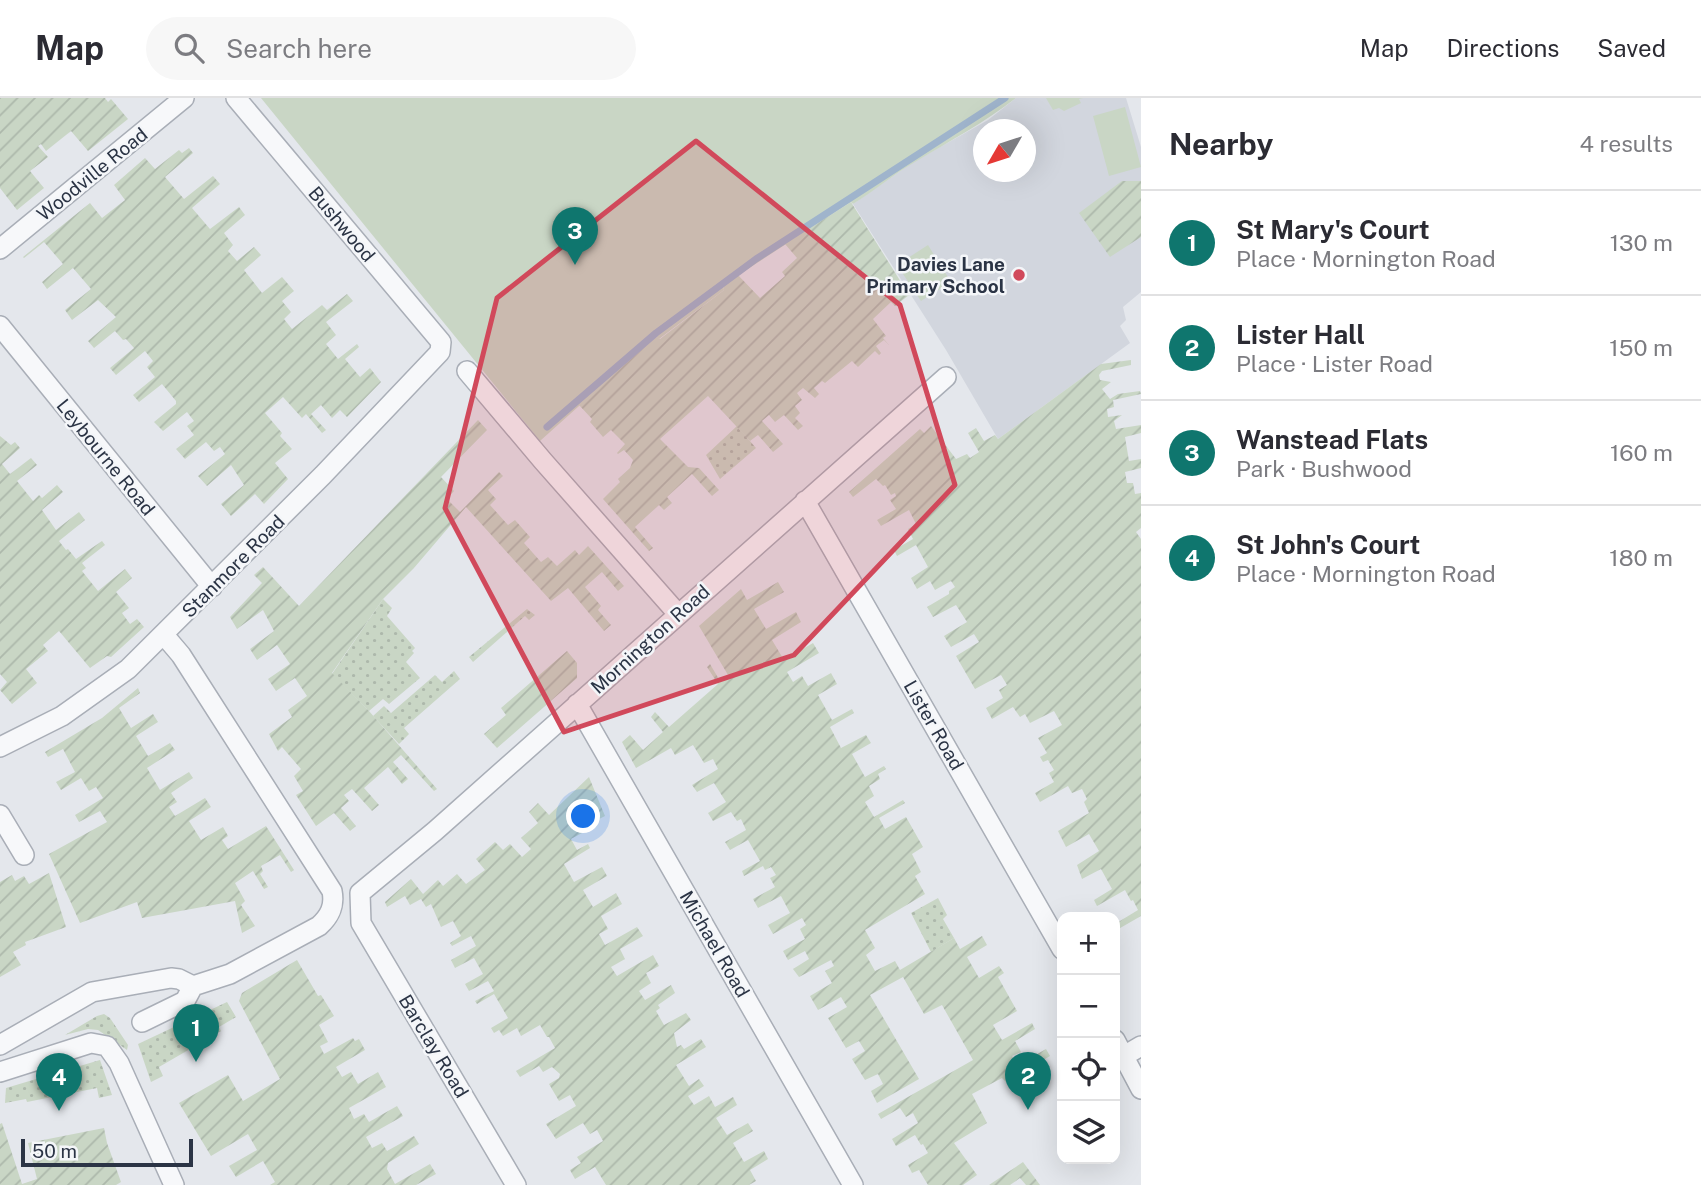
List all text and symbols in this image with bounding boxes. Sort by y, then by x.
search box [146,17,636,80]
text: Map [35,29,104,67]
icon: search [170,29,208,67]
text: Search here [226,33,372,64]
text: Map [1360,34,1409,62]
text: Directions [1447,34,1559,62]
text: Saved [1597,34,1666,62]
north arrow [973,119,1036,182]
street label: Woodville Road [32,123,152,225]
text: Nearby [1169,126,1273,162]
text: 4 results [1579,130,1673,157]
street label: Bushwood [304,182,380,266]
pin: 3 [552,207,598,265]
text: St Mary's Court [1236,214,1430,245]
text: 1 [1187,229,1197,256]
text: 130 m [1610,229,1673,256]
text: Place · Mornington Road [1236,245,1496,272]
place label: Davies Lane Primary School [866,253,1005,297]
marker: Davies Lane Primary School [1011,267,1027,283]
text: Lister Hall [1236,319,1365,350]
text: 2 [1185,334,1199,361]
text: 150 m [1609,334,1673,361]
text: Place · Lister Road [1236,350,1433,377]
street label: Leybourne Road [52,394,160,520]
text: Wanstead Flats [1236,424,1428,455]
text: 3 [1184,439,1200,466]
text: 160 m [1610,439,1673,466]
text: Park · Bushwood [1236,455,1412,482]
street label: Stanmore Road [177,510,289,622]
text: St John's Court [1236,529,1420,560]
text: 4 [1184,544,1200,571]
text: 180 m [1609,544,1673,571]
text: Place · Mornington Road [1236,560,1496,587]
street label: Mornington Road [586,580,714,698]
street label: Lister Road [899,676,969,774]
your location [566,799,600,833]
street label: Michael Road [676,887,754,1001]
map controls [1057,912,1120,1164]
button: + [1057,912,1120,975]
button: − [1057,975,1120,1038]
street label: Barclay Road [395,990,473,1102]
pin: 1 [173,1004,219,1062]
button: locate [1057,1038,1120,1101]
pin: 2 [1005,1052,1051,1110]
pin: 4 [36,1053,82,1111]
button: layers [1057,1101,1120,1164]
scale bar [21,1136,192,1168]
text: 50 m [32,1140,77,1162]

